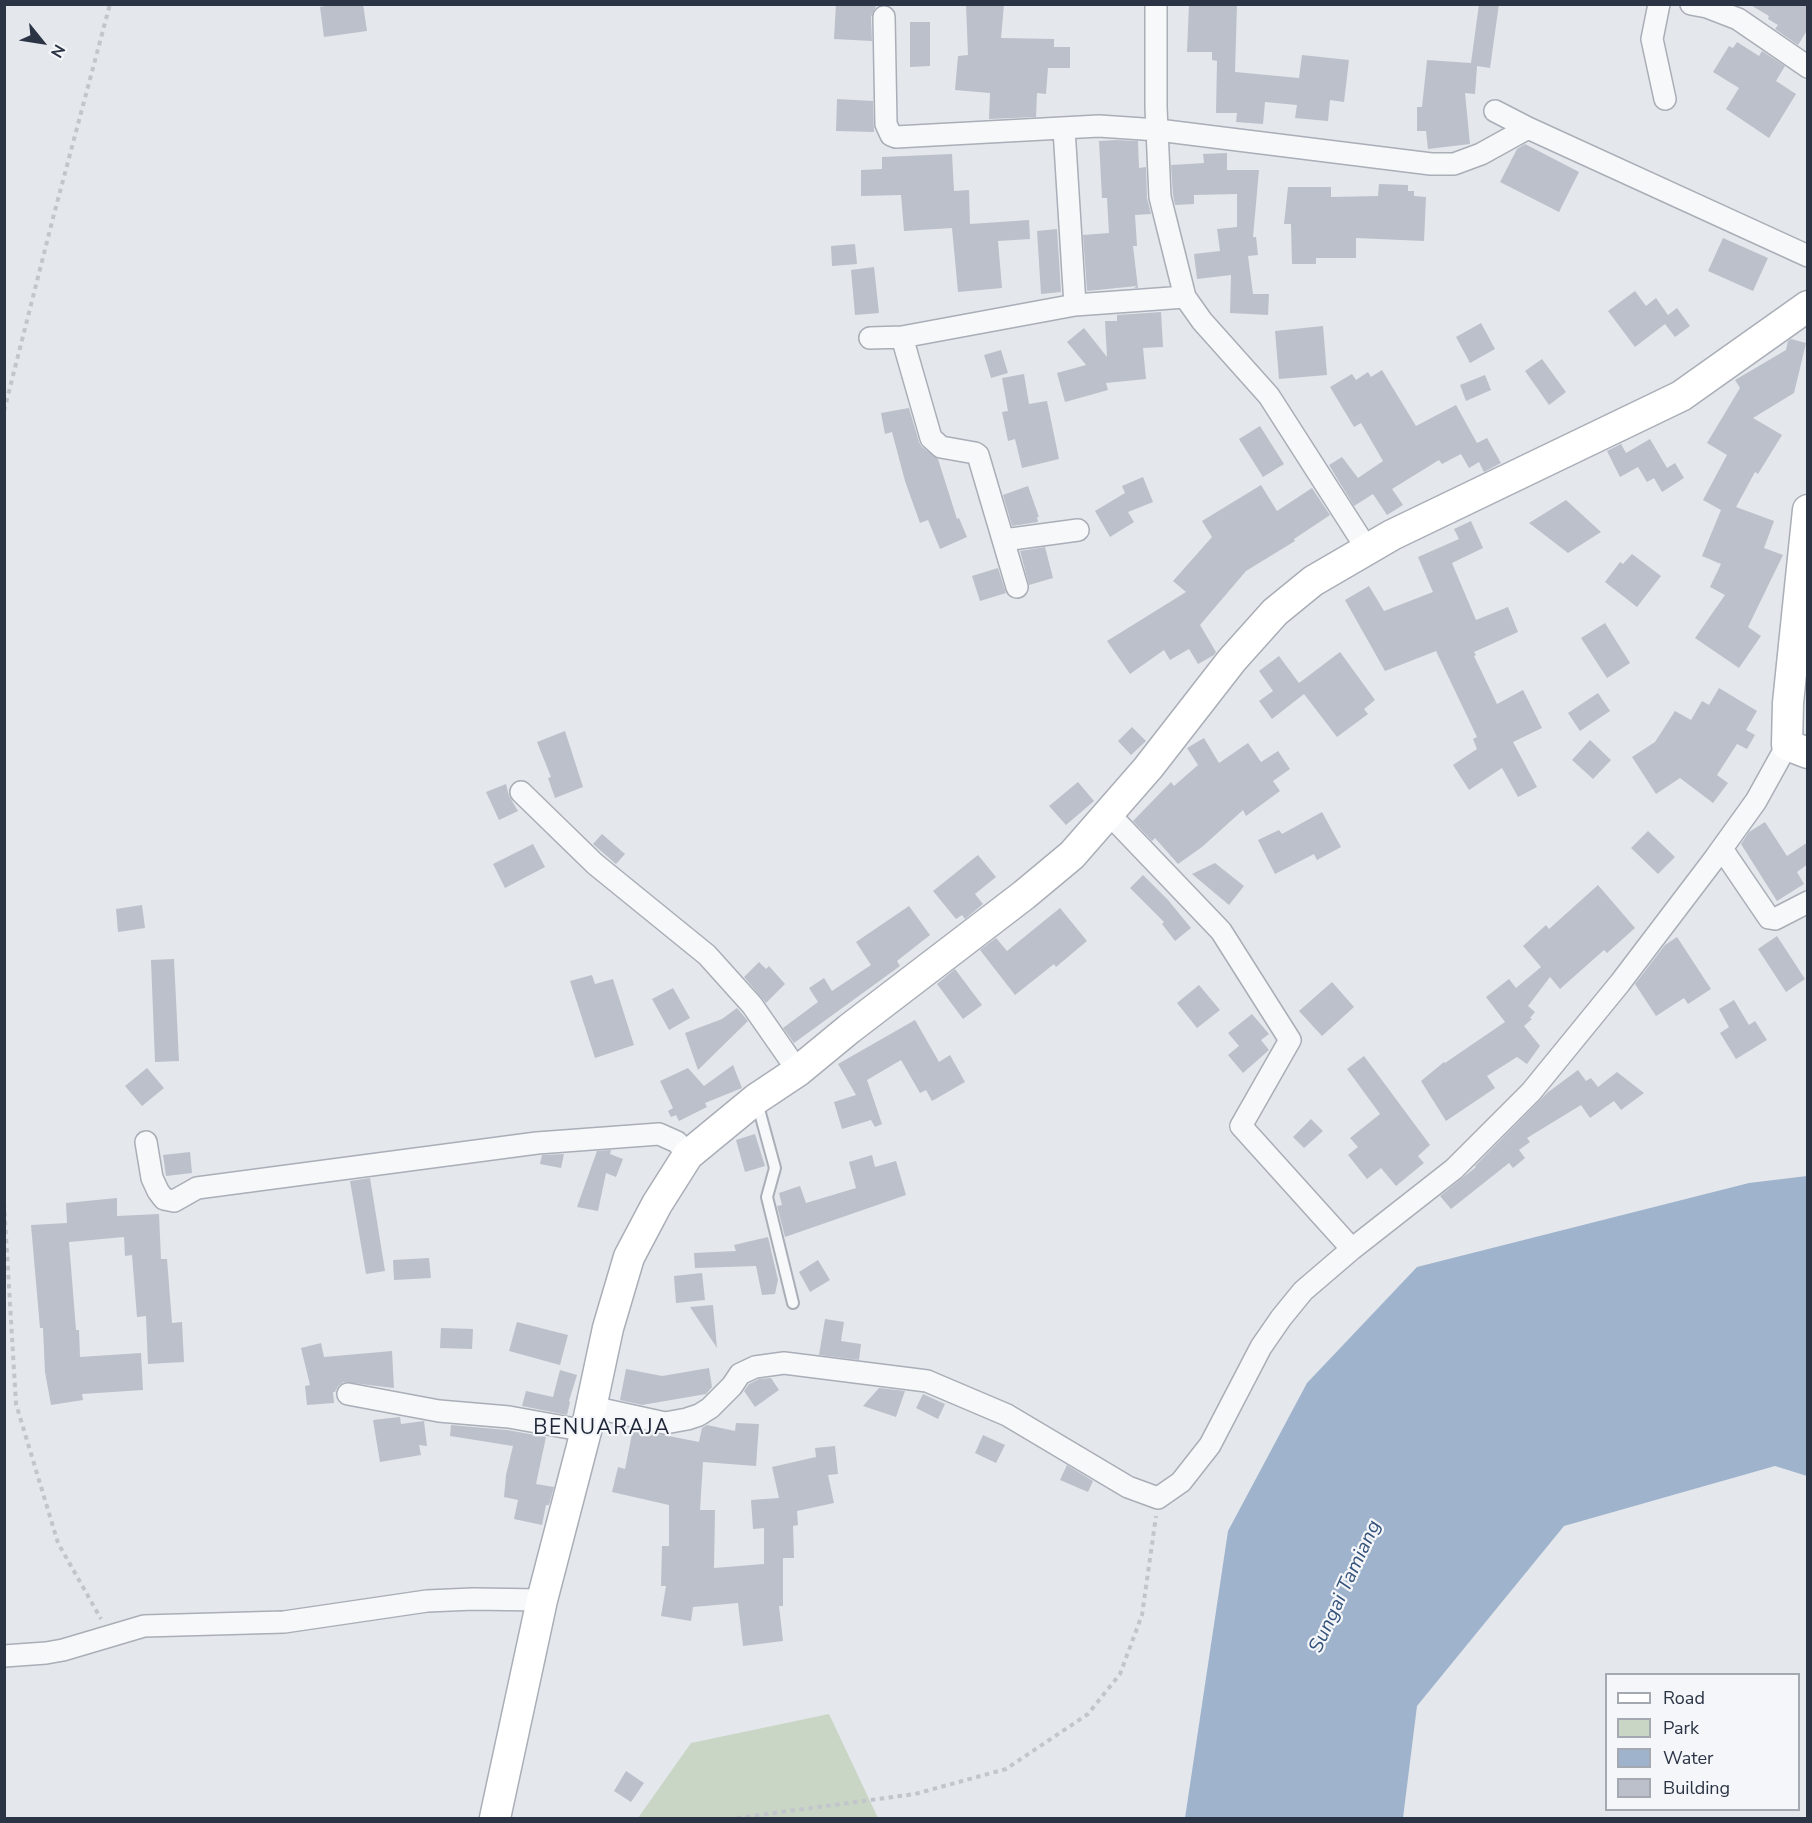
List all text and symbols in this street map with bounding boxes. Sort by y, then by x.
north arrow [12,12,72,72]
text: N [45,40,70,62]
district label: BENUARAJA [533,1416,671,1442]
water label: Sungai Tamiang [1305,1517,1387,1657]
legend [1605,1673,1800,1811]
text: Road [1663,1686,1705,1710]
text: Park [1663,1716,1699,1740]
text: Water [1663,1746,1714,1770]
text: Building [1663,1776,1730,1800]

